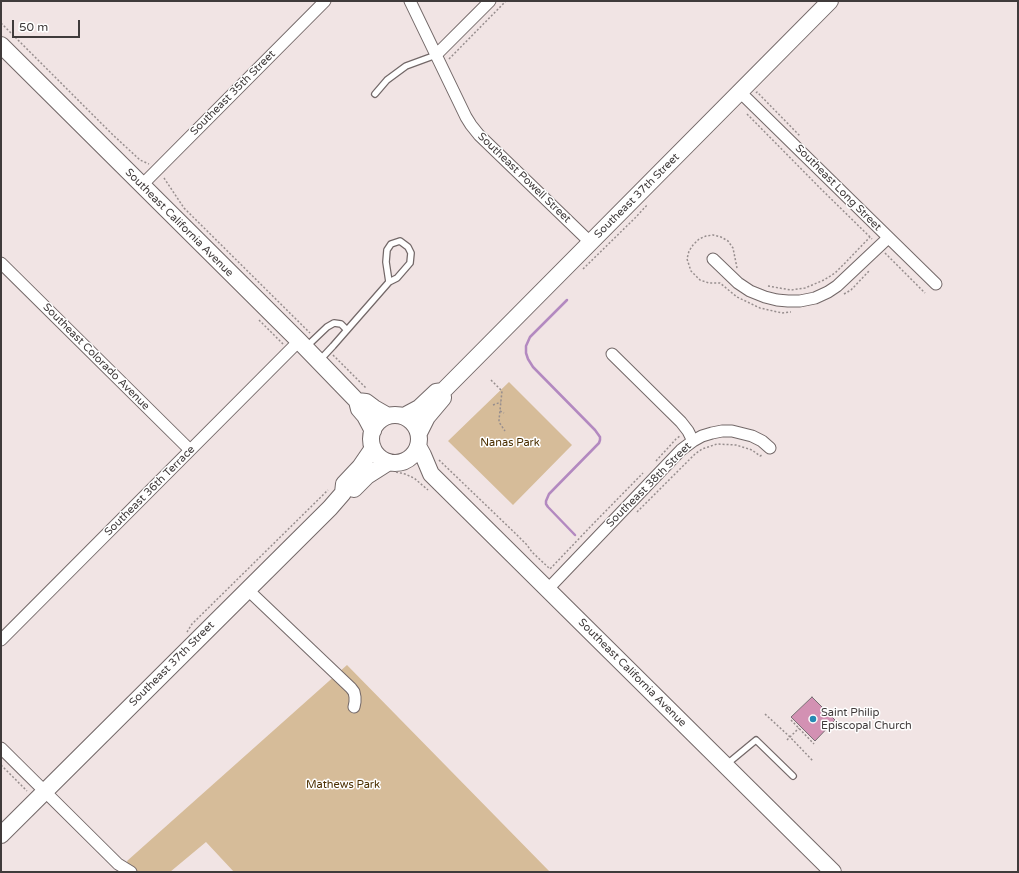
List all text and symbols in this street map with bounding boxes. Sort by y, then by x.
scale bar [14,12,82,38]
text: 50 m [19,20,48,34]
street label: Southeast 35th Street [188,48,278,138]
street label: Southeast Powell Street [475,130,573,226]
street label: Southeast Long Street [792,142,884,234]
street label: Southeast 37th Street [592,151,682,241]
street label: Southeast California Avenue [122,166,236,280]
street label: Southeast Colorado Avenue [40,301,152,413]
park label: Nanas Park [480,436,540,450]
street label: Southeast 38th Street [604,440,694,530]
street label: Southeast 36th Terrace [102,443,198,539]
street label: Southeast California Avenue [575,616,689,730]
street label: Southeast 37th Street [127,619,217,709]
place label: Saint Philip Episcopal Church [821,706,912,732]
marker: Saint Philip Episcopal Church [808,714,818,724]
park label: Mathews Park [306,778,380,792]

